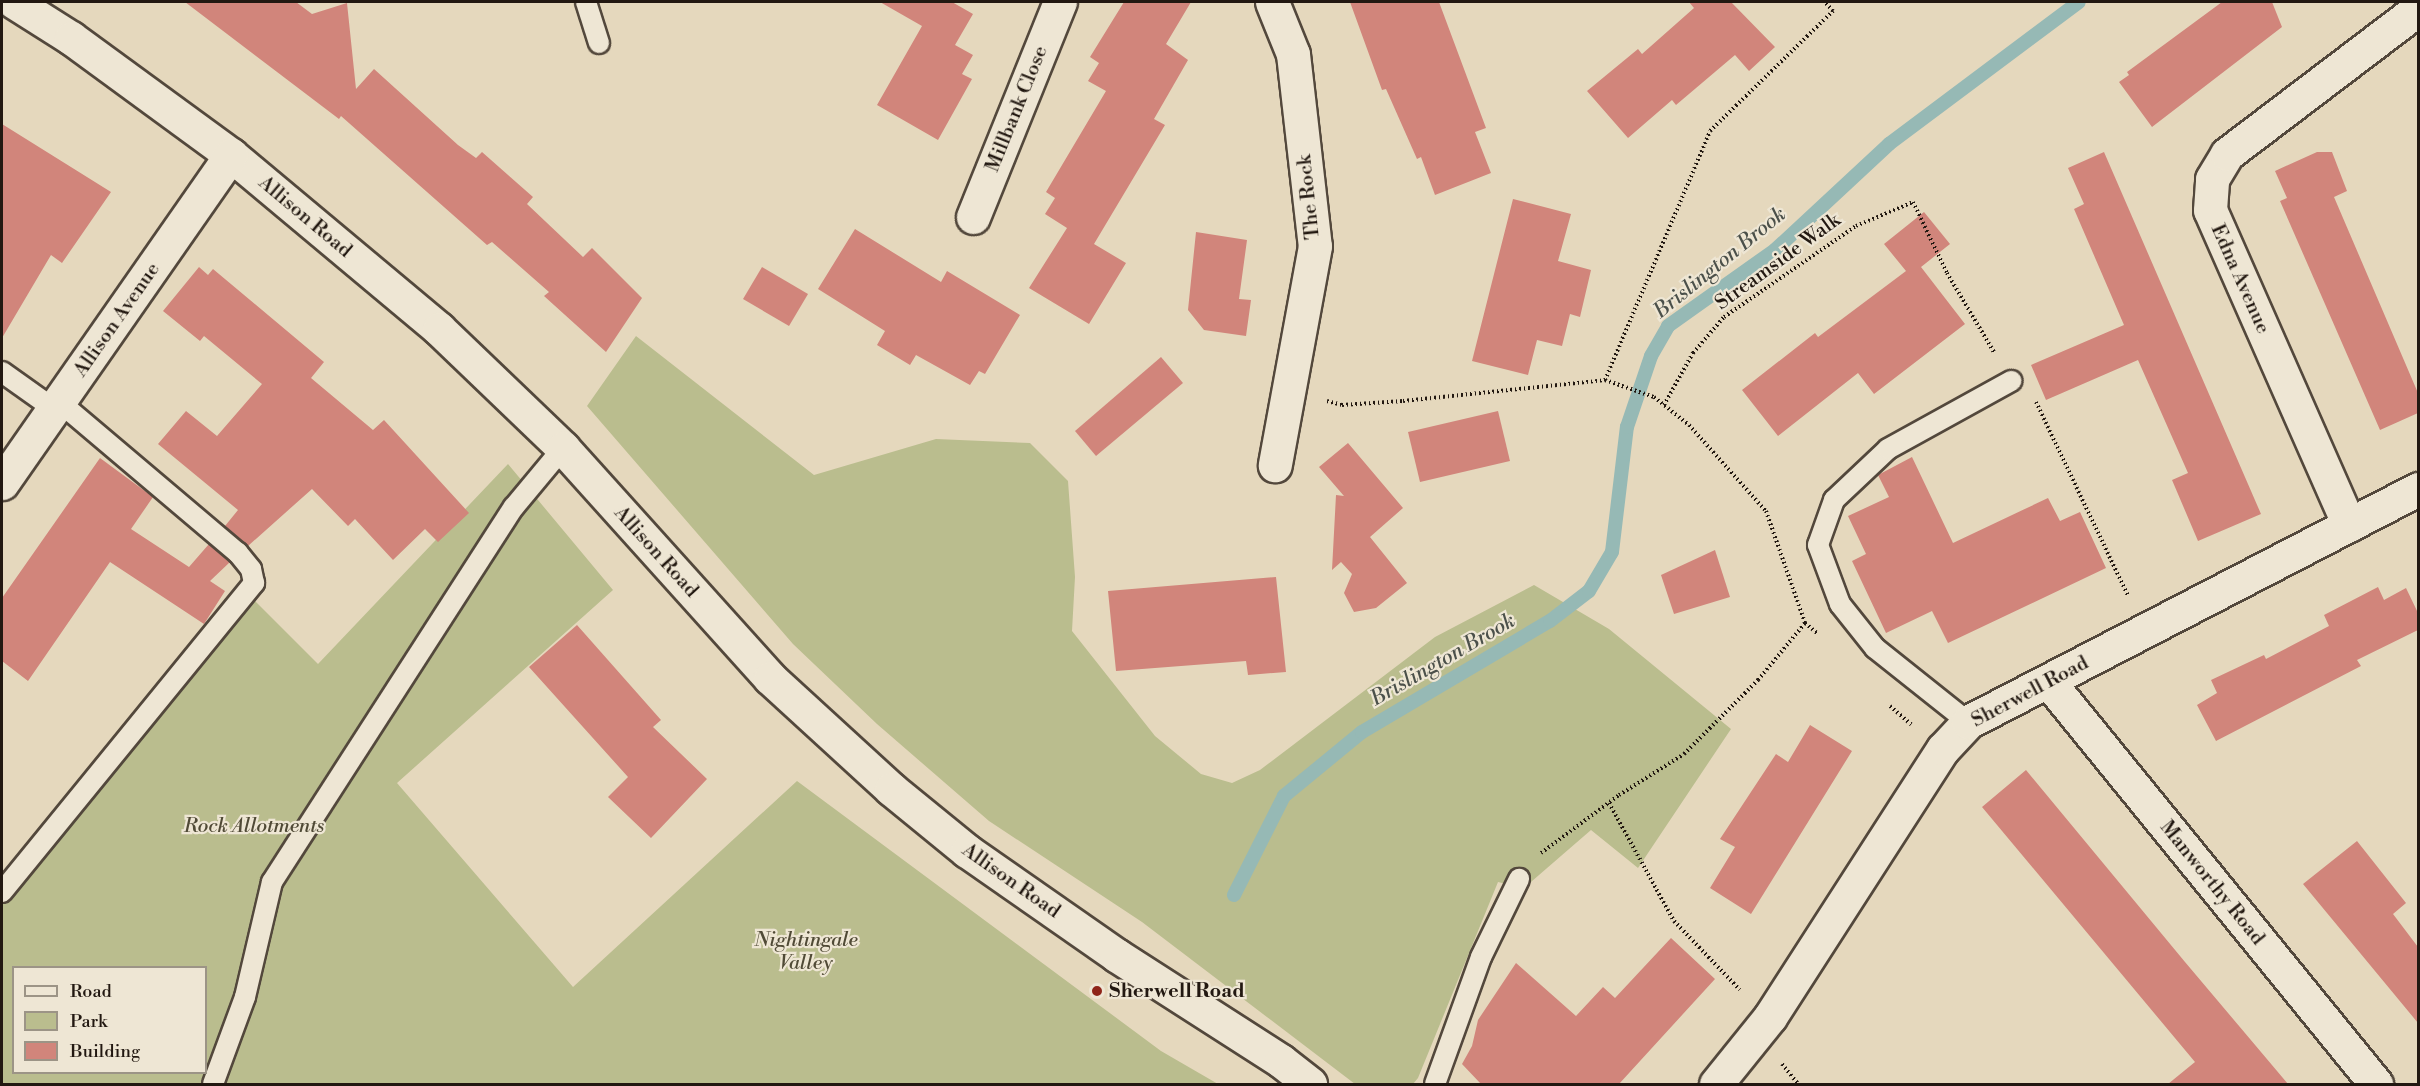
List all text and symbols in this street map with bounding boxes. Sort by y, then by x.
street label: Millbank Close [981,42,1053,176]
street label: The Rock [1293,153,1325,241]
street label: Allison Road [253,171,357,263]
water label: Brislington Brook [1649,202,1791,324]
street label: Streamside Walk [1711,208,1845,316]
street label: Edna Avenue [2205,221,2275,337]
street label: Allison Avenue [69,258,165,382]
street label: Allison Road [609,501,703,603]
water label: Brislington Brook [1366,608,1520,712]
street label: Sherwell Road [1967,651,2093,733]
park label: Rock Allotments [184,814,324,838]
street label: Manworthy Road [2155,816,2269,950]
street label: Allison Road [957,838,1065,924]
park label: Nightingale Valley [754,929,858,976]
legend [12,966,207,1074]
place label: Sherwell Road [1109,979,1245,1003]
text: Road [70,980,112,1003]
marker: Sherwell Road [1090,984,1104,998]
text: Park [70,1010,107,1033]
text: Building [70,1040,140,1063]

